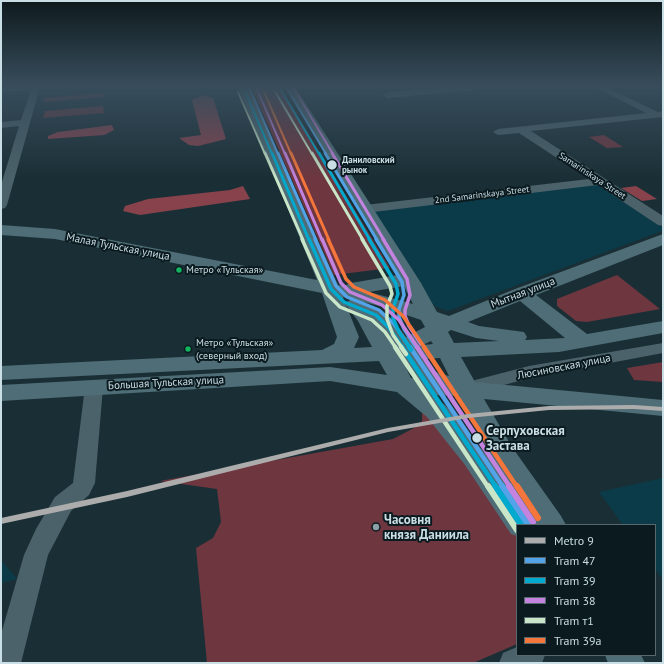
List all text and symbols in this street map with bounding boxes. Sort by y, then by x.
street label: Samarinskaya Street [556,150,628,202]
place label: Даниловский рынок [342,155,395,176]
marker: Даниловский рынок [325,158,339,172]
street label: 2nd Samarinskaya Street [434,184,530,206]
street label: Малая Тульская улица [65,230,171,264]
place label: Метро «Тульская» [186,264,263,276]
marker: Метро «Тульская» [174,265,184,275]
street label: Мытная улица [489,275,557,311]
place label: Метро «Тульская» (северный вход) [196,337,273,360]
marker: Метро «Тульская» (северный вход) [183,344,193,354]
street label: Люсиновская улица [516,351,612,383]
street label: Большая Тульская улица [108,373,224,393]
place label: Серпуховская Застава [486,423,565,454]
marker: Серпуховская Застава [470,431,484,445]
place label: Часовня князя Даниила [384,512,469,543]
marker: Часовня князя Даниила [371,522,381,532]
legend [516,524,656,656]
text: Metro 9 [554,533,594,548]
text: Tram 47 [554,553,595,568]
text: Tram 39 [554,573,595,588]
text: Tram 38 [554,593,595,608]
text: Tram т1 [554,613,594,628]
text: Tram 39а [554,633,601,648]

